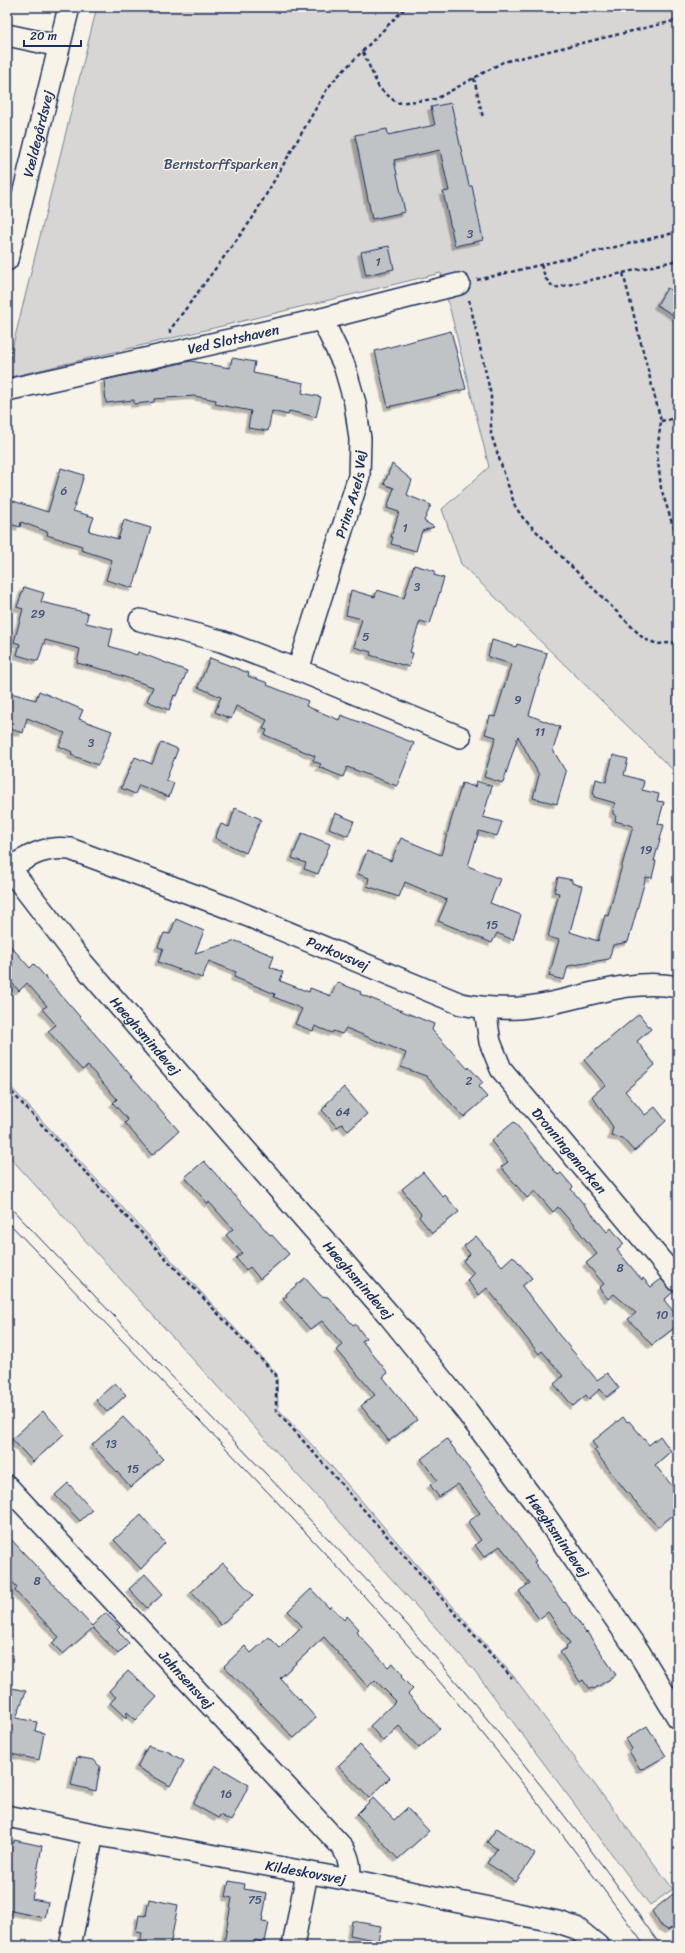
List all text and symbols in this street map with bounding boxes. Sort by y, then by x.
scale bar [24,22,81,48]
text: 20 m [30,25,57,47]
street label: Vældegårdsvej [16,87,61,180]
park label: Bernstorffsparken [164,152,279,177]
house number: 3 [467,223,474,245]
house number: 1 [375,251,381,273]
street label: Ved Slotshaven [185,317,282,362]
street label: Prins Axels Vej [328,449,373,542]
house number: 6 [61,480,68,502]
house number: 1 [402,517,408,539]
house number: 3 [414,576,421,598]
house number: 29 [31,603,45,625]
house number: 5 [362,626,370,648]
house number: 9 [514,689,522,711]
house number: 11 [535,721,545,743]
house number: 3 [88,732,95,754]
house number: 19 [640,839,652,861]
house number: 15 [486,914,498,936]
street label: Parkovsvej [302,929,374,978]
street label: Høeghsmindevej [103,991,187,1082]
house number: 2 [466,1070,473,1092]
house number: 64 [336,1101,351,1123]
street label: Dronningemarken [525,1102,613,1201]
street label: Høeghsmindevej [316,1235,401,1326]
house number: 8 [616,1257,624,1279]
house number: 10 [656,1304,669,1326]
house number: 13 [105,1433,117,1455]
house number: 15 [127,1458,139,1480]
street label: Høeghsmindevej [519,1488,596,1583]
house number: 8 [33,1570,41,1592]
street label: Jahnsensvej [151,1644,221,1716]
house number: 16 [220,1783,232,1805]
street label: Kildeskovsvej [263,1853,348,1892]
house number: 75 [248,1889,262,1911]

